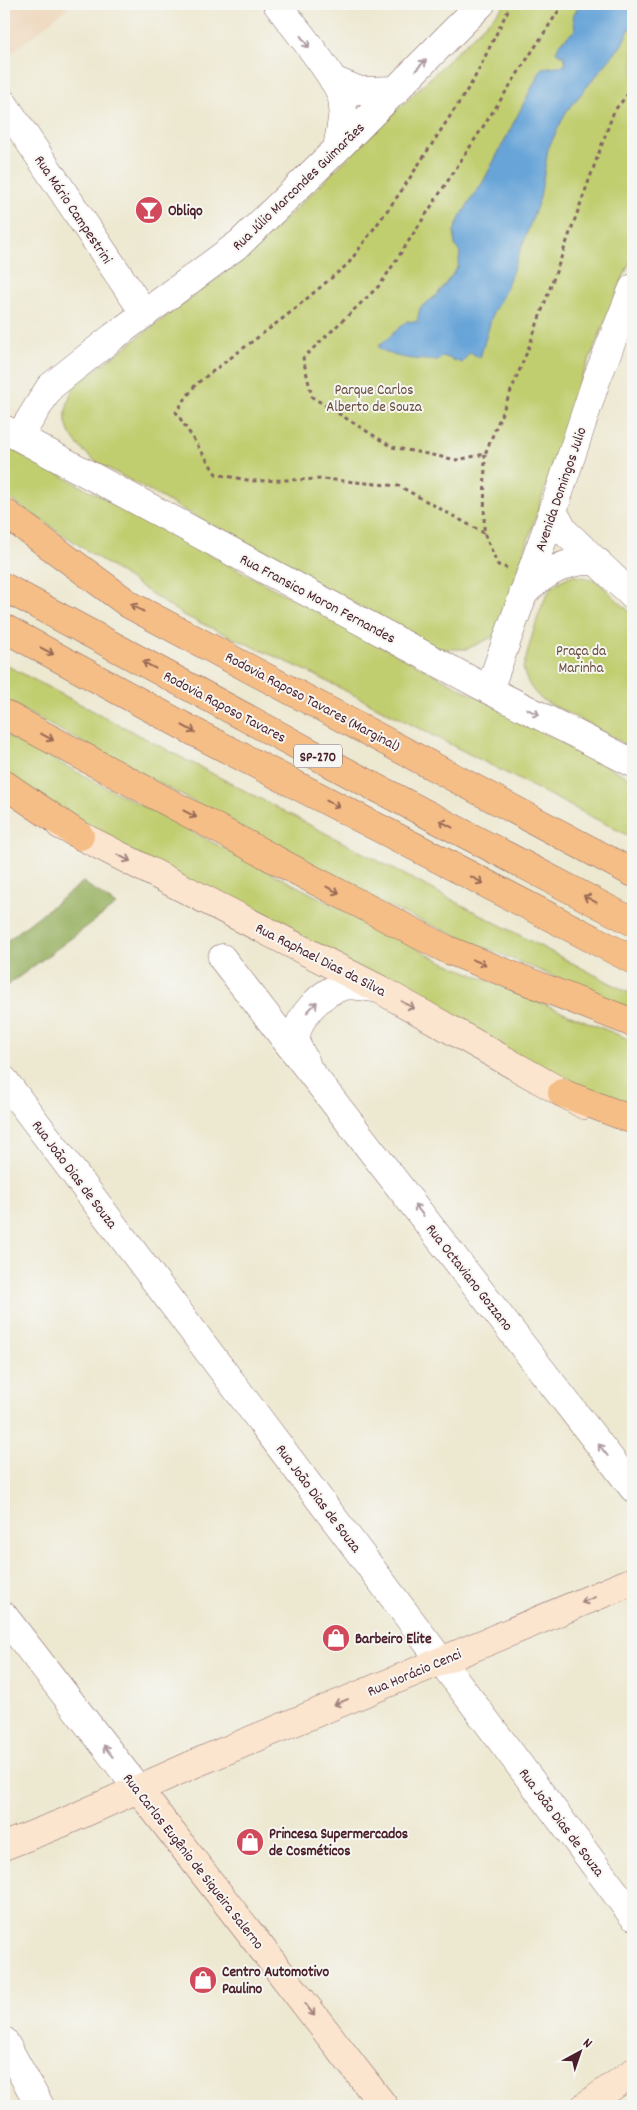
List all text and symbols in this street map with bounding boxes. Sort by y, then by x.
one-way arrow [300,35,311,48]
one-way arrow [415,59,427,71]
street label: Rua Júlio Marcondes Guimarães [228,118,371,257]
street label: Rua Mário Campestrini [28,151,117,269]
bar icon: Obliqo [134,195,164,225]
place label: Obliqo [168,201,203,223]
park label: Parque Carlos Alberto de Souza [326,380,423,419]
street label: Avenida Domingos Julio [530,424,594,555]
street label: Rua Fransico Moron Fernandes [235,549,399,650]
one-way arrow [131,603,145,613]
park label: Praça da Marinha [556,641,607,680]
one-way arrow [39,646,54,656]
street label: Rodovia Raposo Tavares (Marginal) [222,647,404,755]
one-way arrow [142,659,156,669]
street label: Rodovia Raposo Tavares [161,666,289,746]
one-way arrow [525,708,540,717]
one-way arrow [181,725,196,734]
one-way arrow [39,732,54,742]
road number: SP-270 [294,744,342,768]
one-way arrow [326,799,341,809]
one-way arrow [182,810,197,819]
one-way arrow [439,819,454,828]
one-way arrow [116,854,131,863]
one-way arrow [469,876,484,885]
one-way arrow [325,886,340,895]
one-way arrow [583,894,598,903]
street label: Rua Raphael Dias da Silva [251,918,390,1004]
one-way arrow [471,957,486,967]
one-way arrow [306,1001,318,1013]
one-way arrow [400,1001,415,1011]
street label: Rua João Dias de Souza [25,1116,122,1235]
one-way arrow [413,1204,424,1217]
street label: Rua Octaviano Gozzano [419,1220,518,1337]
street label: Rua João Dias de Souza [269,1440,366,1559]
one-way arrow [598,1444,609,1457]
one-way arrow [581,1595,596,1605]
shop icon: Barbeiro Elite [321,1623,351,1653]
place label: Barbeiro Elite [355,1629,432,1651]
street label: Rua Horácio Cenci [364,1644,465,1704]
one-way arrow [334,1698,349,1708]
one-way arrow [103,1745,114,1758]
street label: Rua João Dias de Souza [512,1764,609,1883]
street label: Rua Carlos Eugênio de Siqueira Salerno [117,1769,268,1955]
place label: Princesa Supermercados de Cosméticos [269,1824,408,1863]
shop icon: Princesa Supermercados de Cosméticos [235,1827,265,1857]
place label: Centro Automotivo Paulino [222,1962,330,2001]
shop icon: Centro Automotivo Paulino [188,1965,218,1995]
one-way arrow [304,2003,315,2016]
north arrow [554,2028,604,2078]
text: N [578,2034,596,2054]

